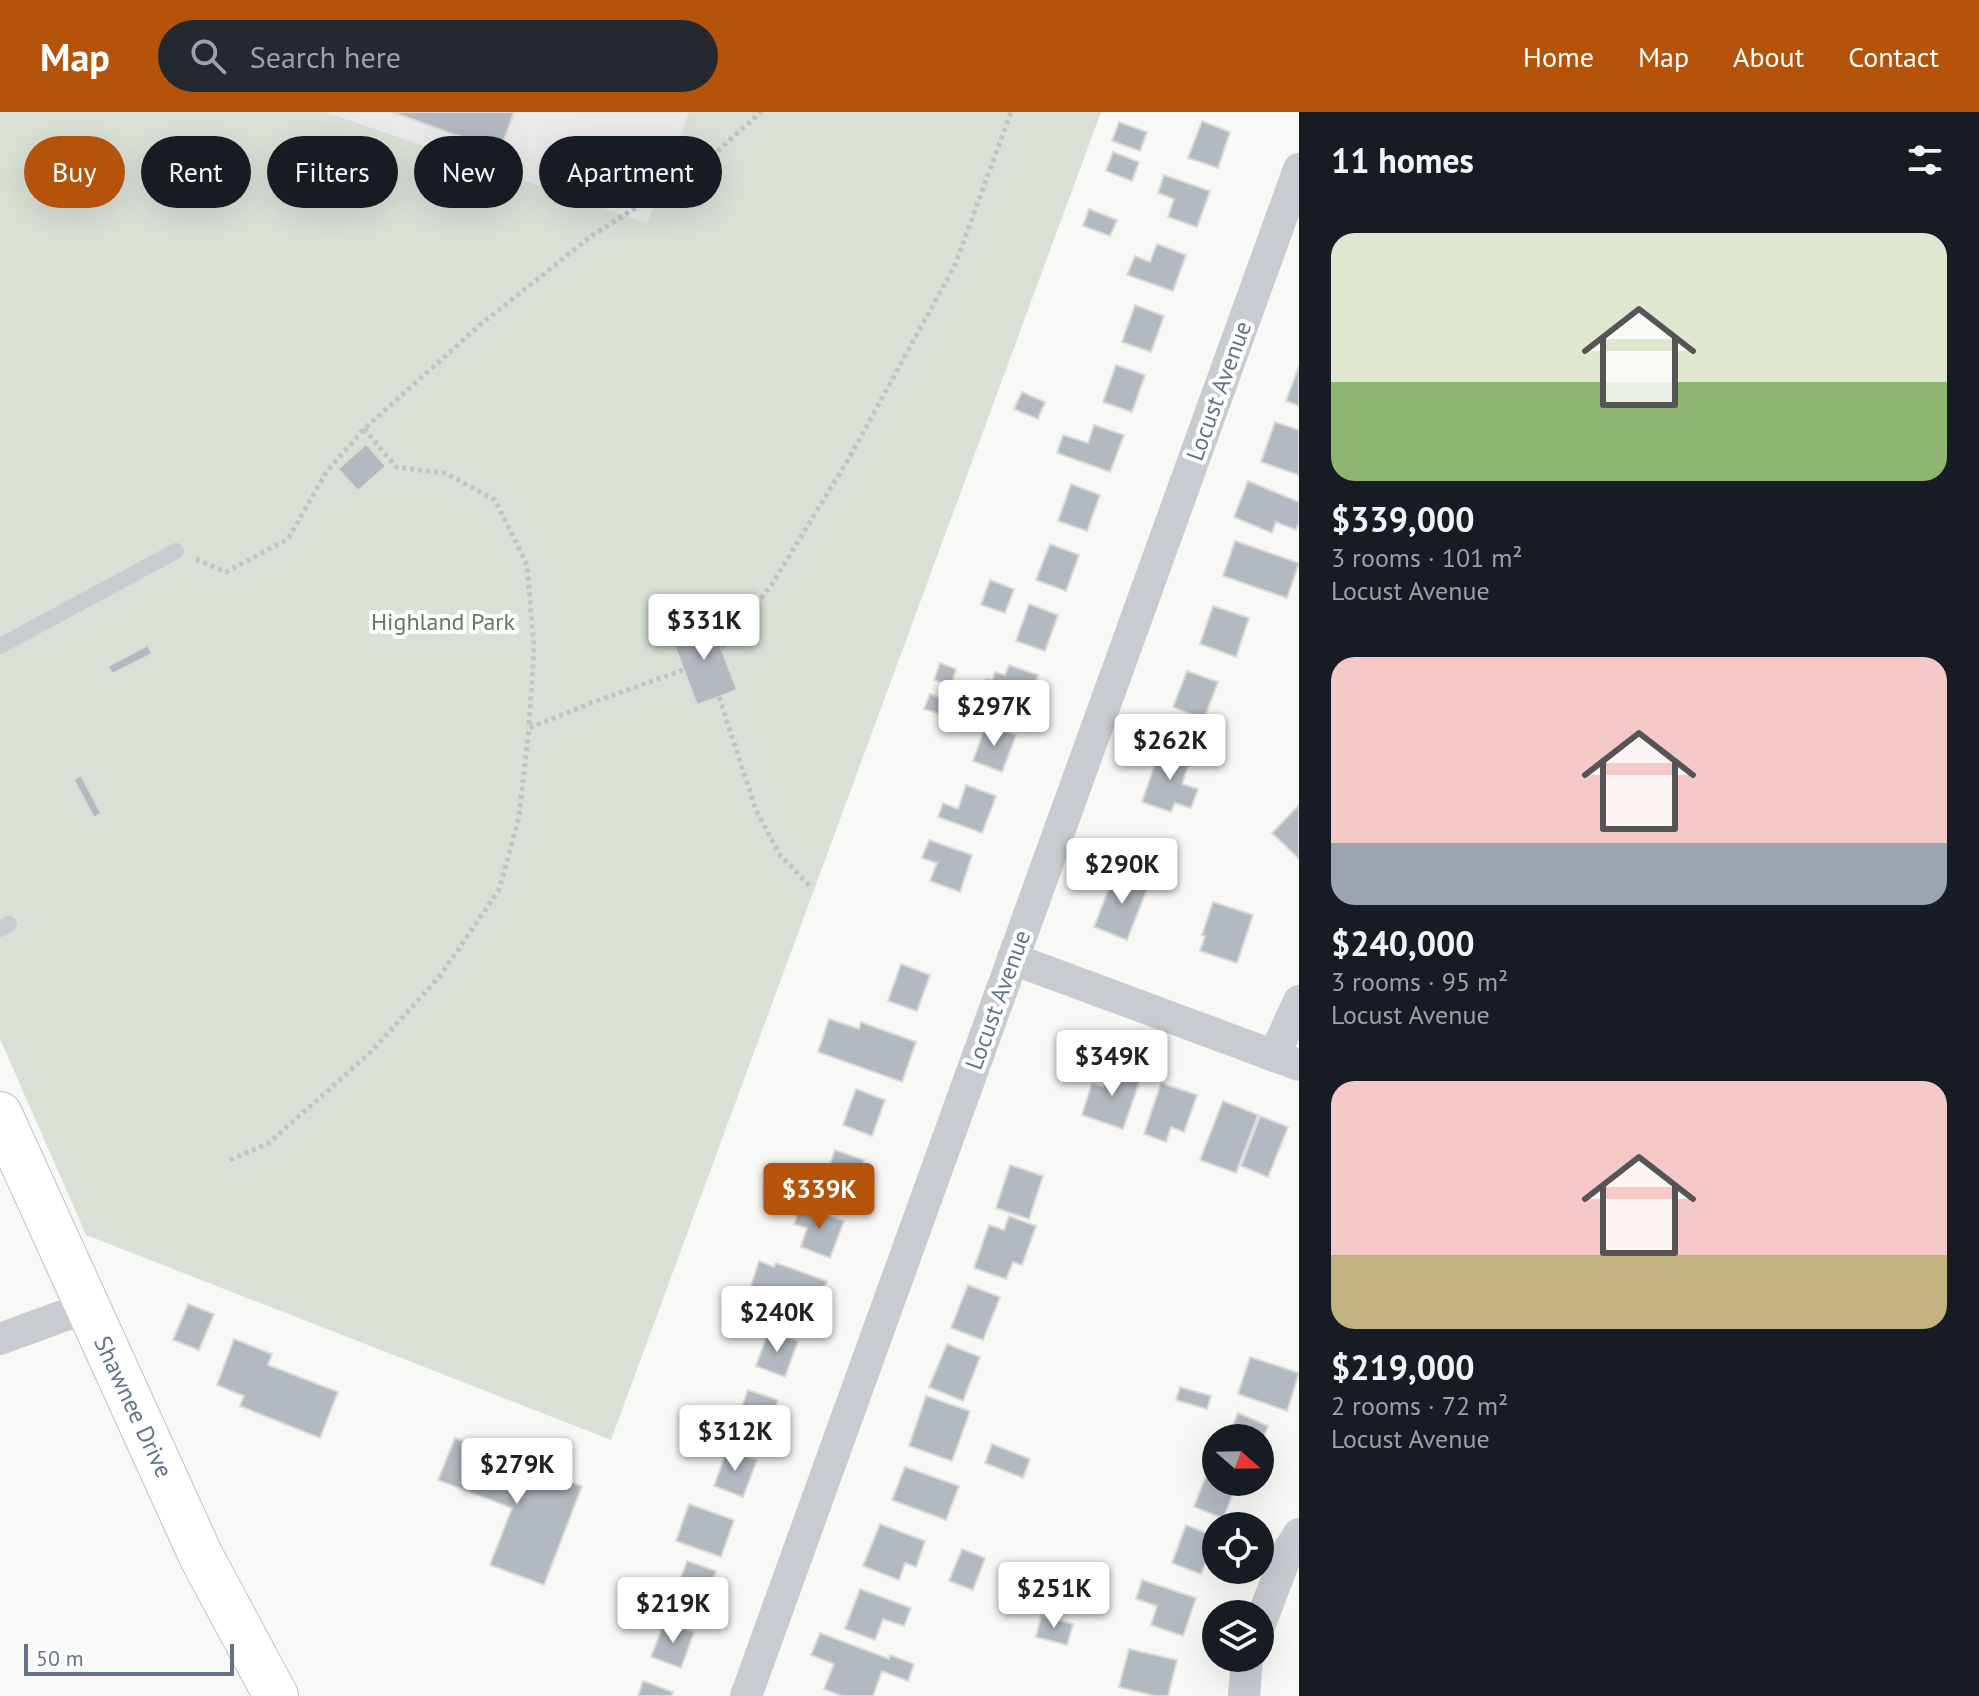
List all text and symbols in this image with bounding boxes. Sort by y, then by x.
search box [158,20,718,92]
text: Map [40,32,110,81]
icon: search [186,34,230,78]
text: Search here [250,37,401,76]
text: Home [1523,38,1594,75]
text: Map [1638,38,1689,75]
text: About [1733,38,1804,75]
text: Contact [1848,38,1939,75]
chip: Buy [24,136,125,208]
chip: Rent [141,136,251,208]
chip: Filters [267,136,398,208]
chip: New [414,136,523,208]
chip: Apartment [539,136,722,208]
text: 11 homes [1331,138,1474,182]
icon: filters [1903,138,1947,182]
icon: home [1567,285,1711,429]
street label: Locust Avenue [1179,317,1258,465]
text: $339,000 [1331,497,1475,541]
text: 3 rooms · 101 m² [1331,541,1523,574]
text: Locust Avenue [1331,574,1490,607]
pin: $331K [648,594,760,662]
text: $331K [666,603,742,636]
park label: Highland Park [371,606,516,637]
pin: $297K [938,680,1050,748]
text: $297K [956,689,1032,722]
icon: home [1567,709,1711,853]
pin: $262K [1114,714,1226,782]
text: $262K [1132,723,1208,756]
pin: $290K [1066,838,1178,906]
text: $290K [1084,847,1160,880]
text: $240,000 [1331,921,1475,965]
street label: Locust Avenue [958,926,1037,1074]
text: 3 rooms · 95 m² [1331,965,1508,998]
text: Locust Avenue [1331,998,1490,1031]
pin: $349K [1056,1030,1168,1098]
text: $349K [1074,1039,1150,1072]
icon: home [1567,1133,1711,1277]
pin: $339K [763,1163,875,1231]
text: $339K [781,1172,857,1205]
pin: $240K [721,1286,833,1354]
text: $240K [739,1295,815,1328]
street label: Shawnee Drive [87,1331,180,1483]
text: $219,000 [1331,1345,1475,1389]
text: 2 rooms · 72 m² [1331,1389,1508,1422]
pin: $312K [679,1405,791,1473]
text: $312K [697,1414,773,1447]
text: Locust Avenue [1331,1422,1490,1455]
north arrow [1202,1424,1274,1496]
map controls [1202,1424,1274,1672]
pin: $279K [461,1438,573,1506]
text: $279K [479,1447,555,1480]
button: locate [1202,1512,1274,1584]
pin: $251K [998,1562,1110,1630]
text: $251K [1016,1571,1092,1604]
pin: $219K [617,1577,729,1645]
text: $219K [635,1586,711,1619]
button: layers [1202,1600,1274,1672]
scale bar [24,1640,234,1676]
text: 50 m [36,1644,84,1672]

